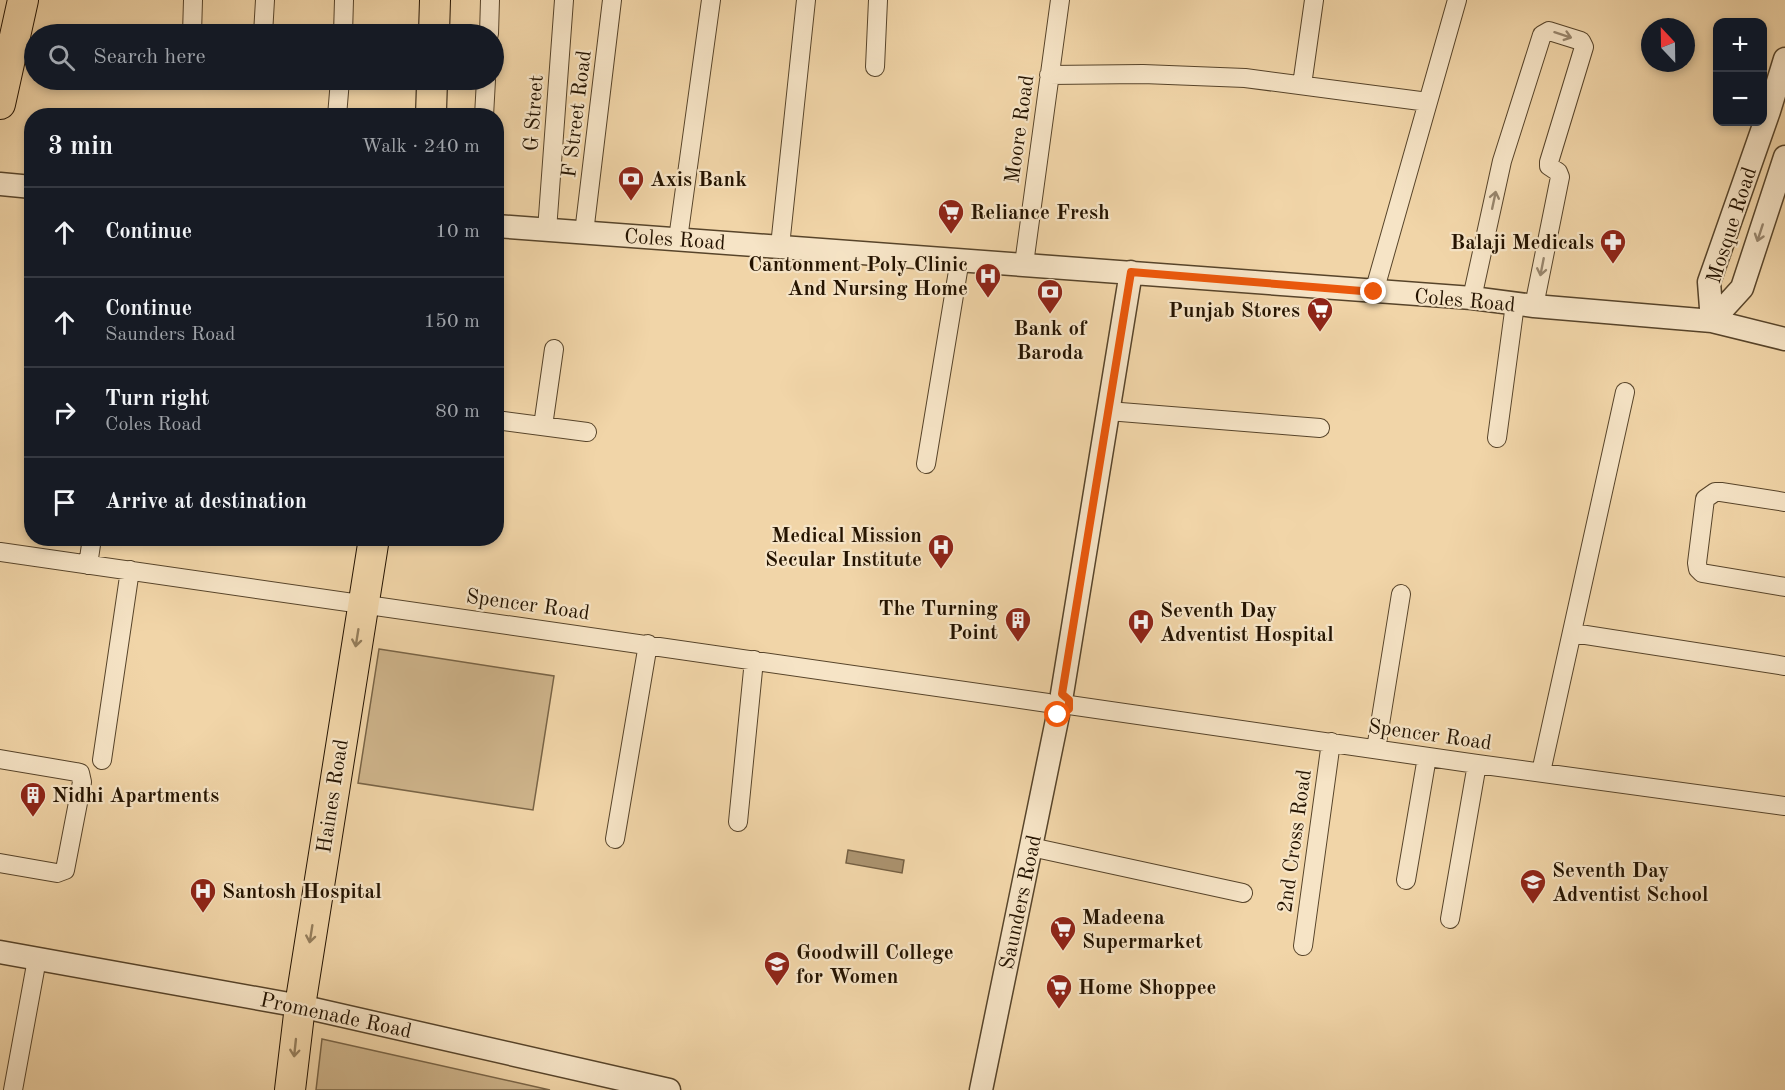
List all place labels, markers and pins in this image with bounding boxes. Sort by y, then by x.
bank icon: Axis Bank [616,164,646,202]
place label: Axis Bank [650,170,747,191]
supermarket icon: Reliance Fresh [936,197,966,235]
place label: Reliance Fresh [970,203,1110,224]
pharmacy icon: Balaji Medicals [1598,227,1628,265]
place label: Balaji Medicals [1450,233,1594,254]
place label: Cantonment Poly Clinic And Nursing Home [748,255,968,300]
hospital icon: Cantonment Poly Clinic And Nursing Home [973,261,1003,299]
bank icon: Bank of Baroda [1035,277,1065,315]
supermarket icon: Punjab Stores [1305,295,1335,333]
place label: Punjab Stores [1168,301,1300,322]
place label: Bank of Baroda [1014,319,1088,364]
place label: Medical Mission Secular Institute [765,526,922,571]
hospital icon: Medical Mission Secular Institute [926,532,956,570]
place label: The Turning Point [879,599,998,644]
place label: Seventh Day Adventist Hospital [1160,601,1334,646]
building icon: The Turning Point [1003,605,1033,643]
hospital icon: Seventh Day Adventist Hospital [1126,607,1156,645]
building icon: Nidhi Apartments [18,780,48,818]
place label: Nidhi Apartments [52,786,219,807]
place label: Seventh Day Adventist School [1552,861,1709,906]
school or university icon: Seventh Day Adventist School [1518,867,1548,905]
hospital icon: Santosh Hospital [188,876,218,914]
place label: Santosh Hospital [222,882,382,903]
place label: Madeena Supermarket [1082,908,1203,953]
supermarket icon: Madeena Supermarket [1048,914,1078,952]
place label: Goodwill College for Women [796,943,954,988]
school or university icon: Goodwill College for Women [762,949,792,987]
supermarket icon: Home Shoppee [1044,972,1074,1010]
place label: Home Shoppee [1078,978,1217,999]

